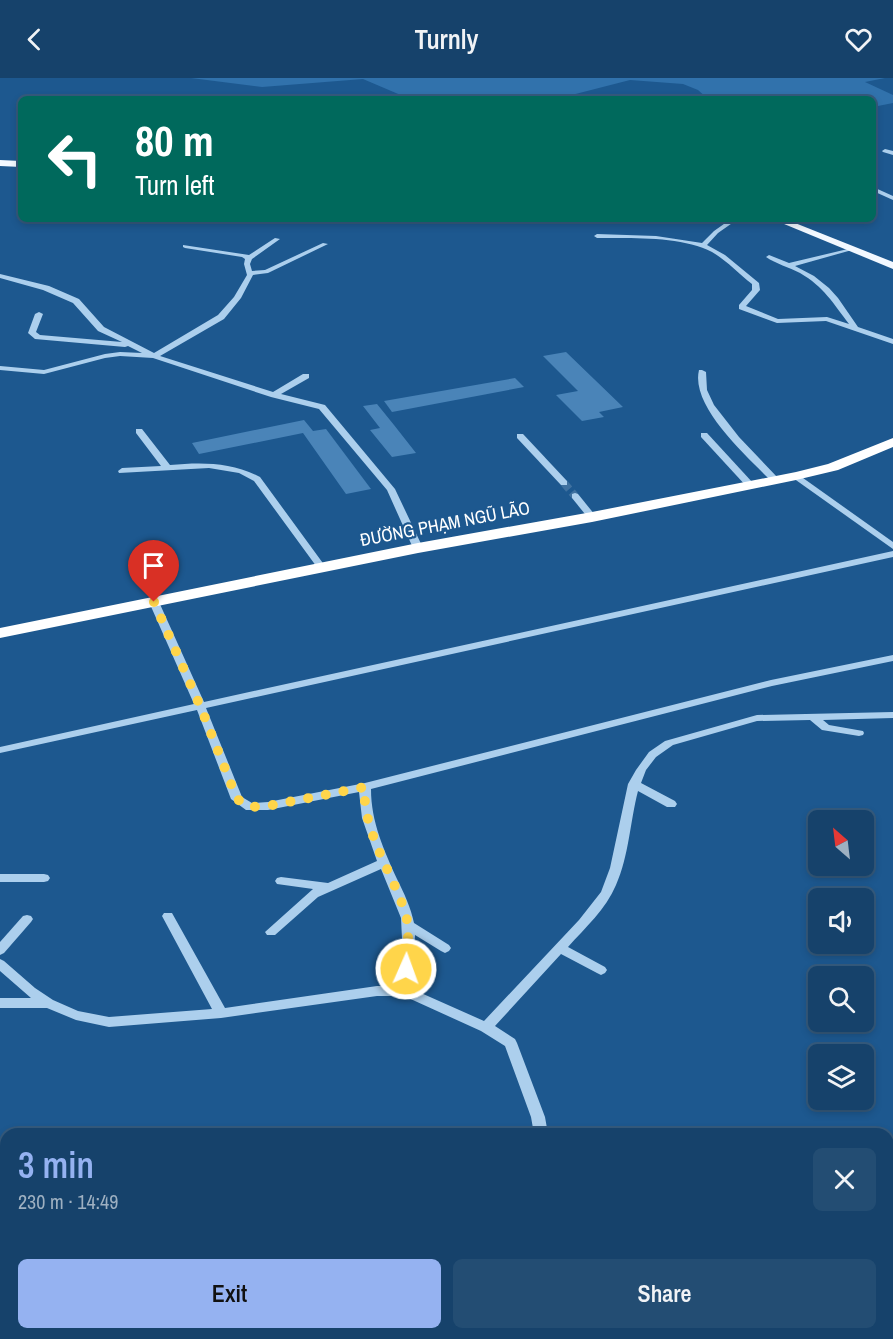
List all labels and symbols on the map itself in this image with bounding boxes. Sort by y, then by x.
street label: ĐƯỜNG PHẠM NGŨ LÃO [358,495,532,552]
pin [128,540,179,602]
north arrow [808,810,874,876]
position arrow [374,937,438,1001]

